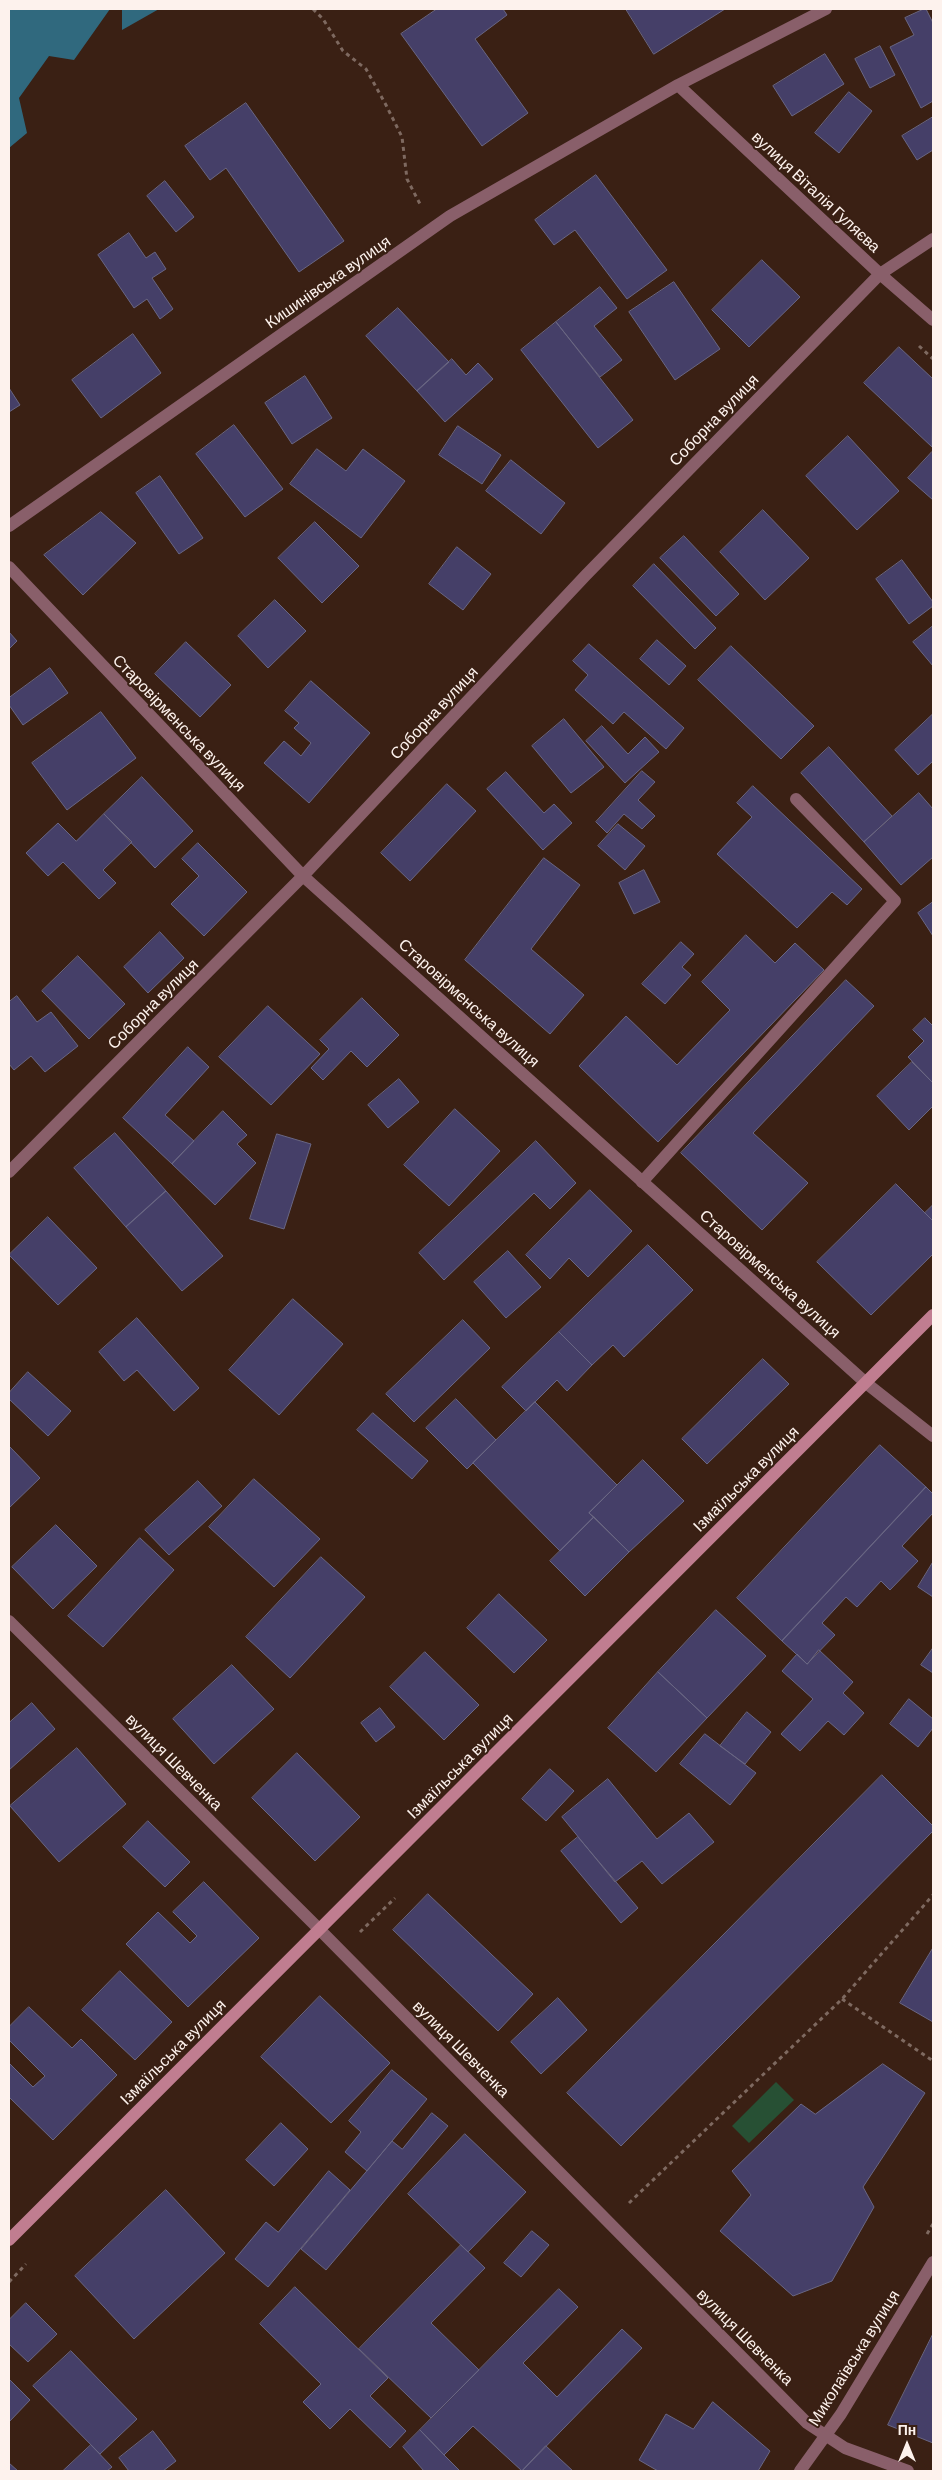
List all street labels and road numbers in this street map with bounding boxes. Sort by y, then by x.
street label: вулиця Віталія Гуляєва [748,127,884,257]
street label: Кишинівська вулиця [262,232,394,332]
street label: Соборна вулиця [665,370,763,470]
street label: Старовірменська вулиця [109,651,249,795]
street label: Соборна вулиця [386,662,482,764]
street label: Старовірменська вулиця [395,935,543,1071]
street label: Соборна вулиця [104,955,202,1053]
street label: Старовірменська вулиця [696,1206,844,1342]
street label: Ізмаїльська вулиця [689,1422,803,1536]
street label: Ізмаїльська вулиця [403,1709,517,1823]
street label: вулиця Шевченка [122,1710,226,1814]
street label: Ізмаїльська вулиця [116,1995,230,2109]
street label: вулиця Шевченка [409,1997,513,2101]
street label: вулиця Шевченка [693,2285,797,2389]
street label: Миколаївська вулиця [804,2286,904,2430]

